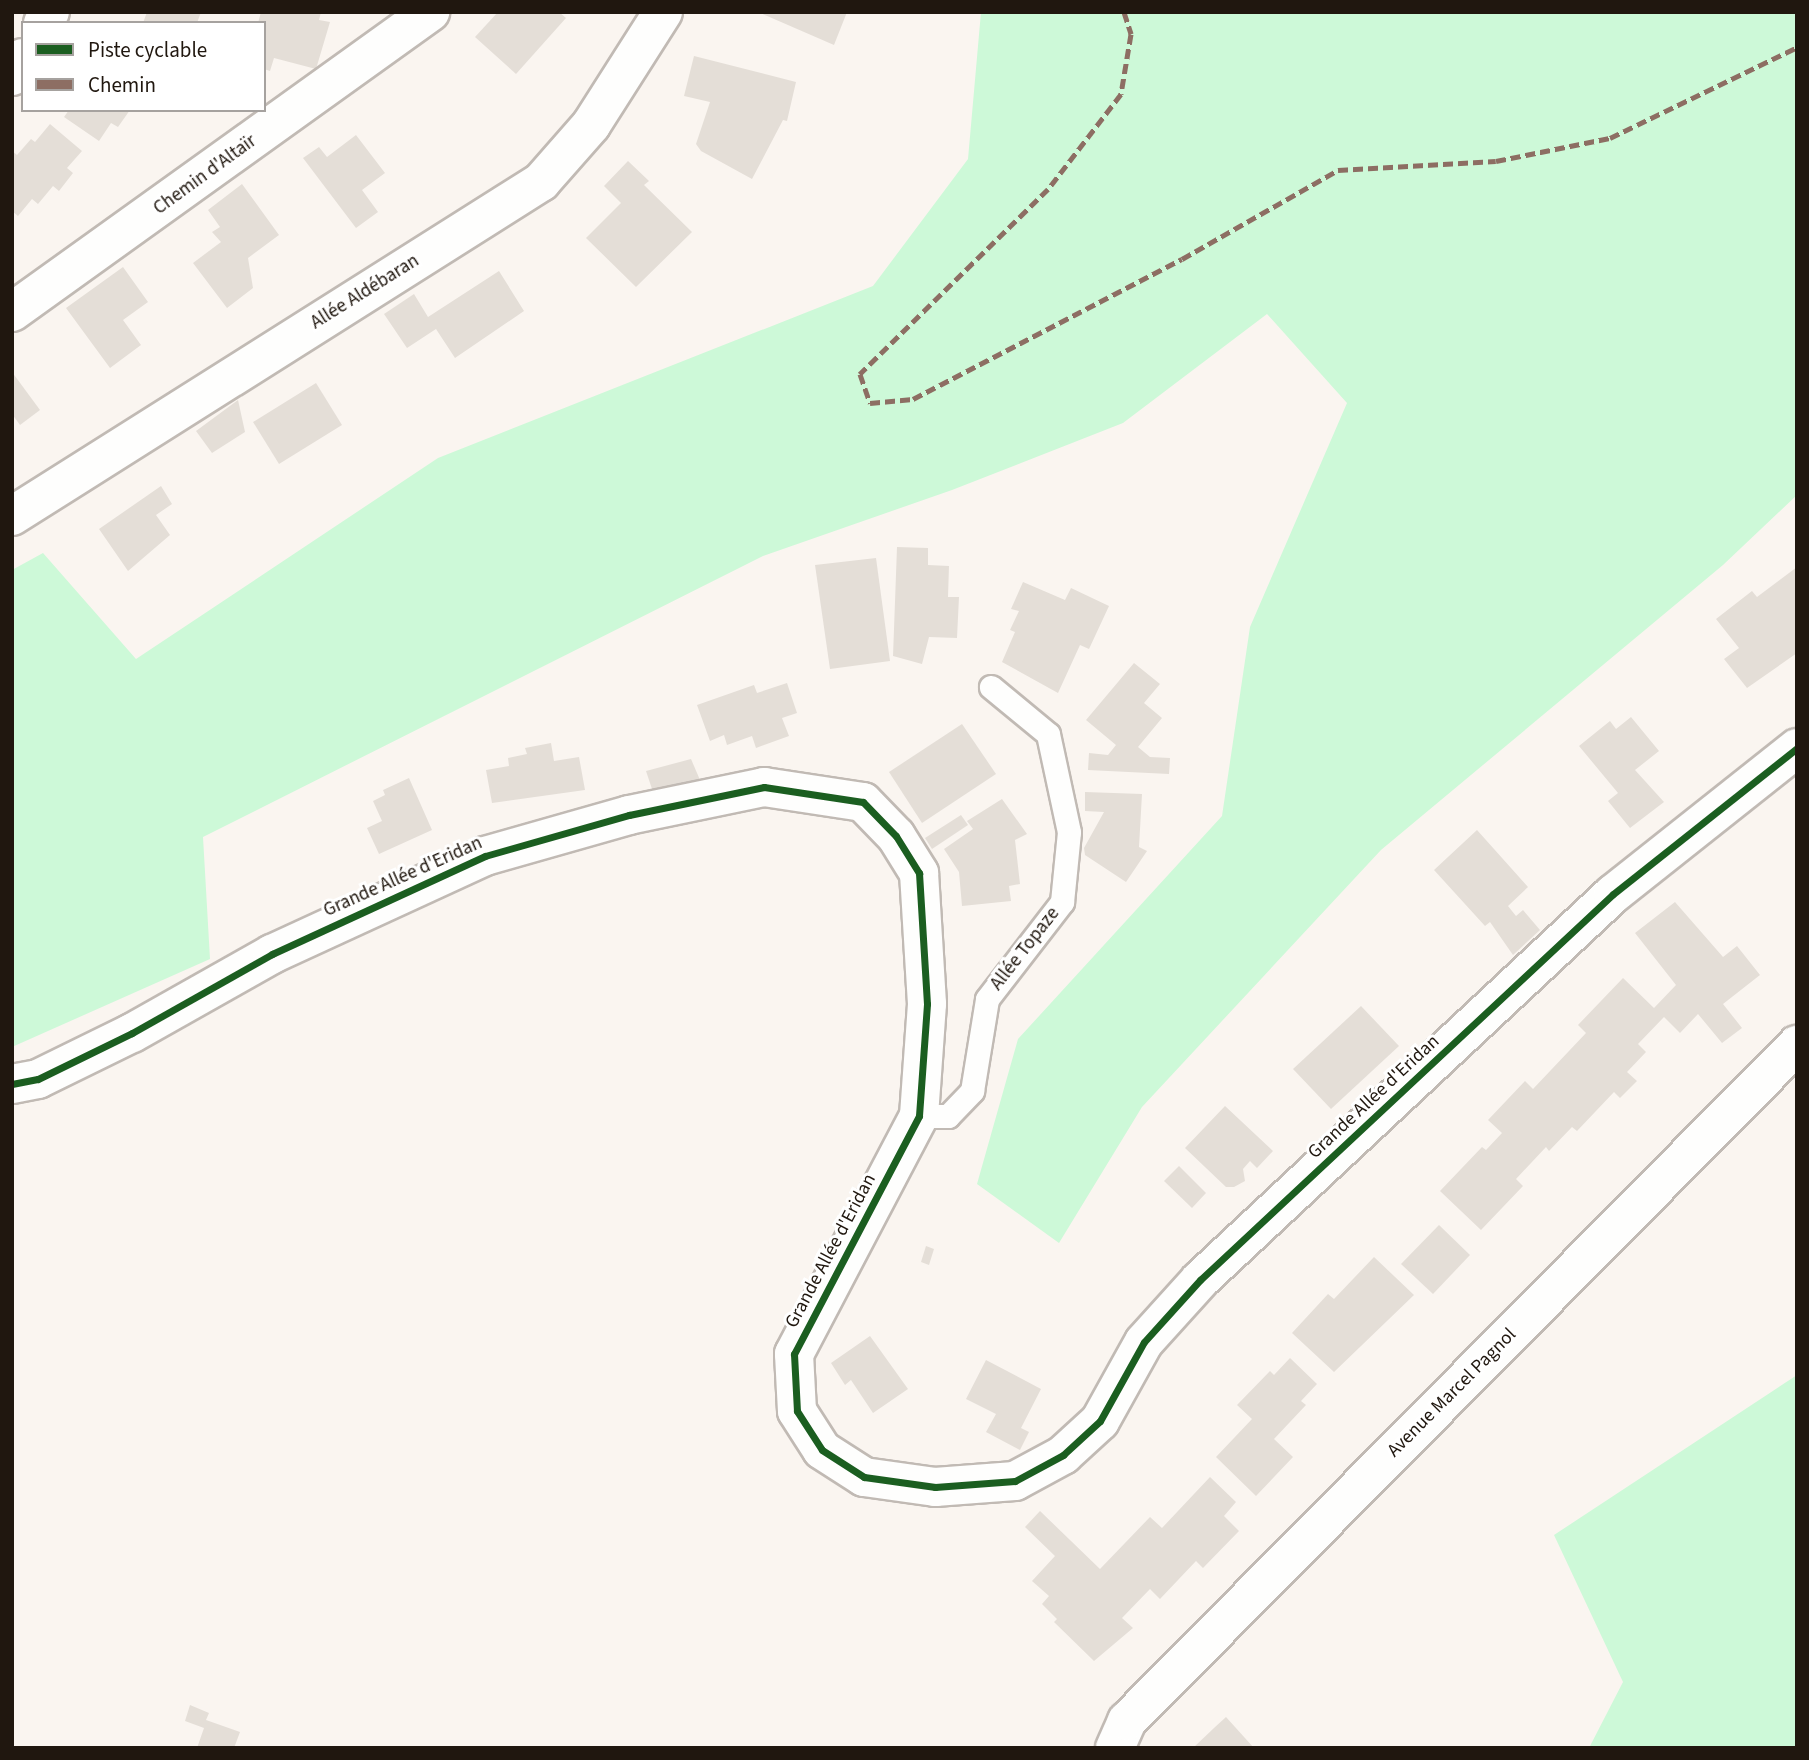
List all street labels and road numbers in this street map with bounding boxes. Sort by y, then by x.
street label: Chemin d'Altaïr [149,130,261,220]
street label: Allée Aldébaran [306,250,424,334]
street label: Grande Allée d'Eridan [320,832,486,922]
street label: Allée Topaze [986,903,1064,995]
street label: Grande Allée d'Eridan [1304,1030,1444,1164]
street label: Grande Allée d'Eridan [781,1170,881,1332]
street label: Avenue Marcel Pagnol [1383,1324,1521,1462]

